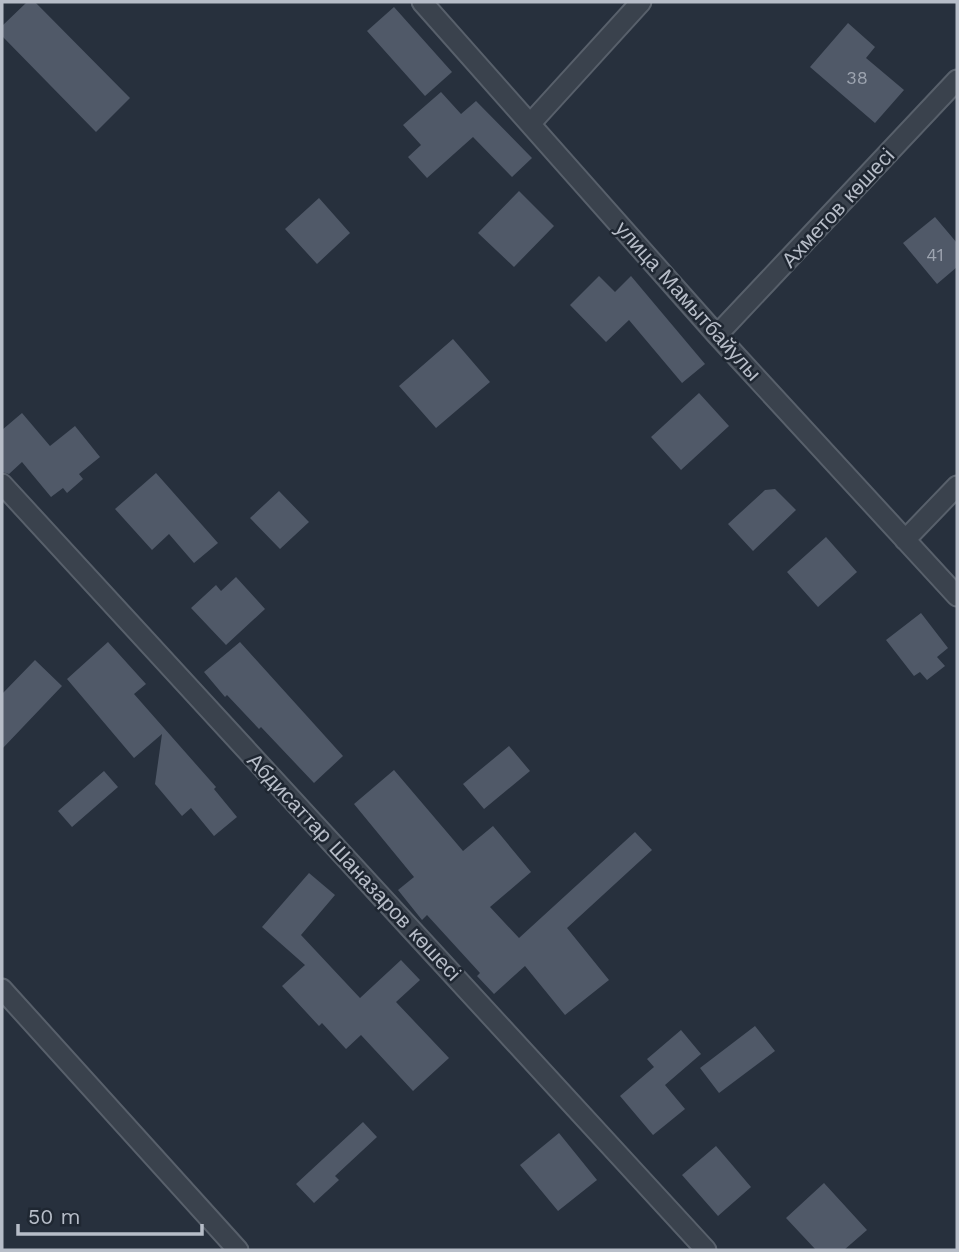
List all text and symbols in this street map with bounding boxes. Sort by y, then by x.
house number: 38 [846,67,868,88]
street label: Ахметов көшесі [776,143,899,272]
street label: улица Мамытбайулы [610,216,767,385]
house number: 41 [926,244,944,265]
street label: Абдисаттар Шаназаров көшесі [242,748,466,986]
scale bar [18,1192,201,1236]
text: 50 m [28,1204,80,1229]

